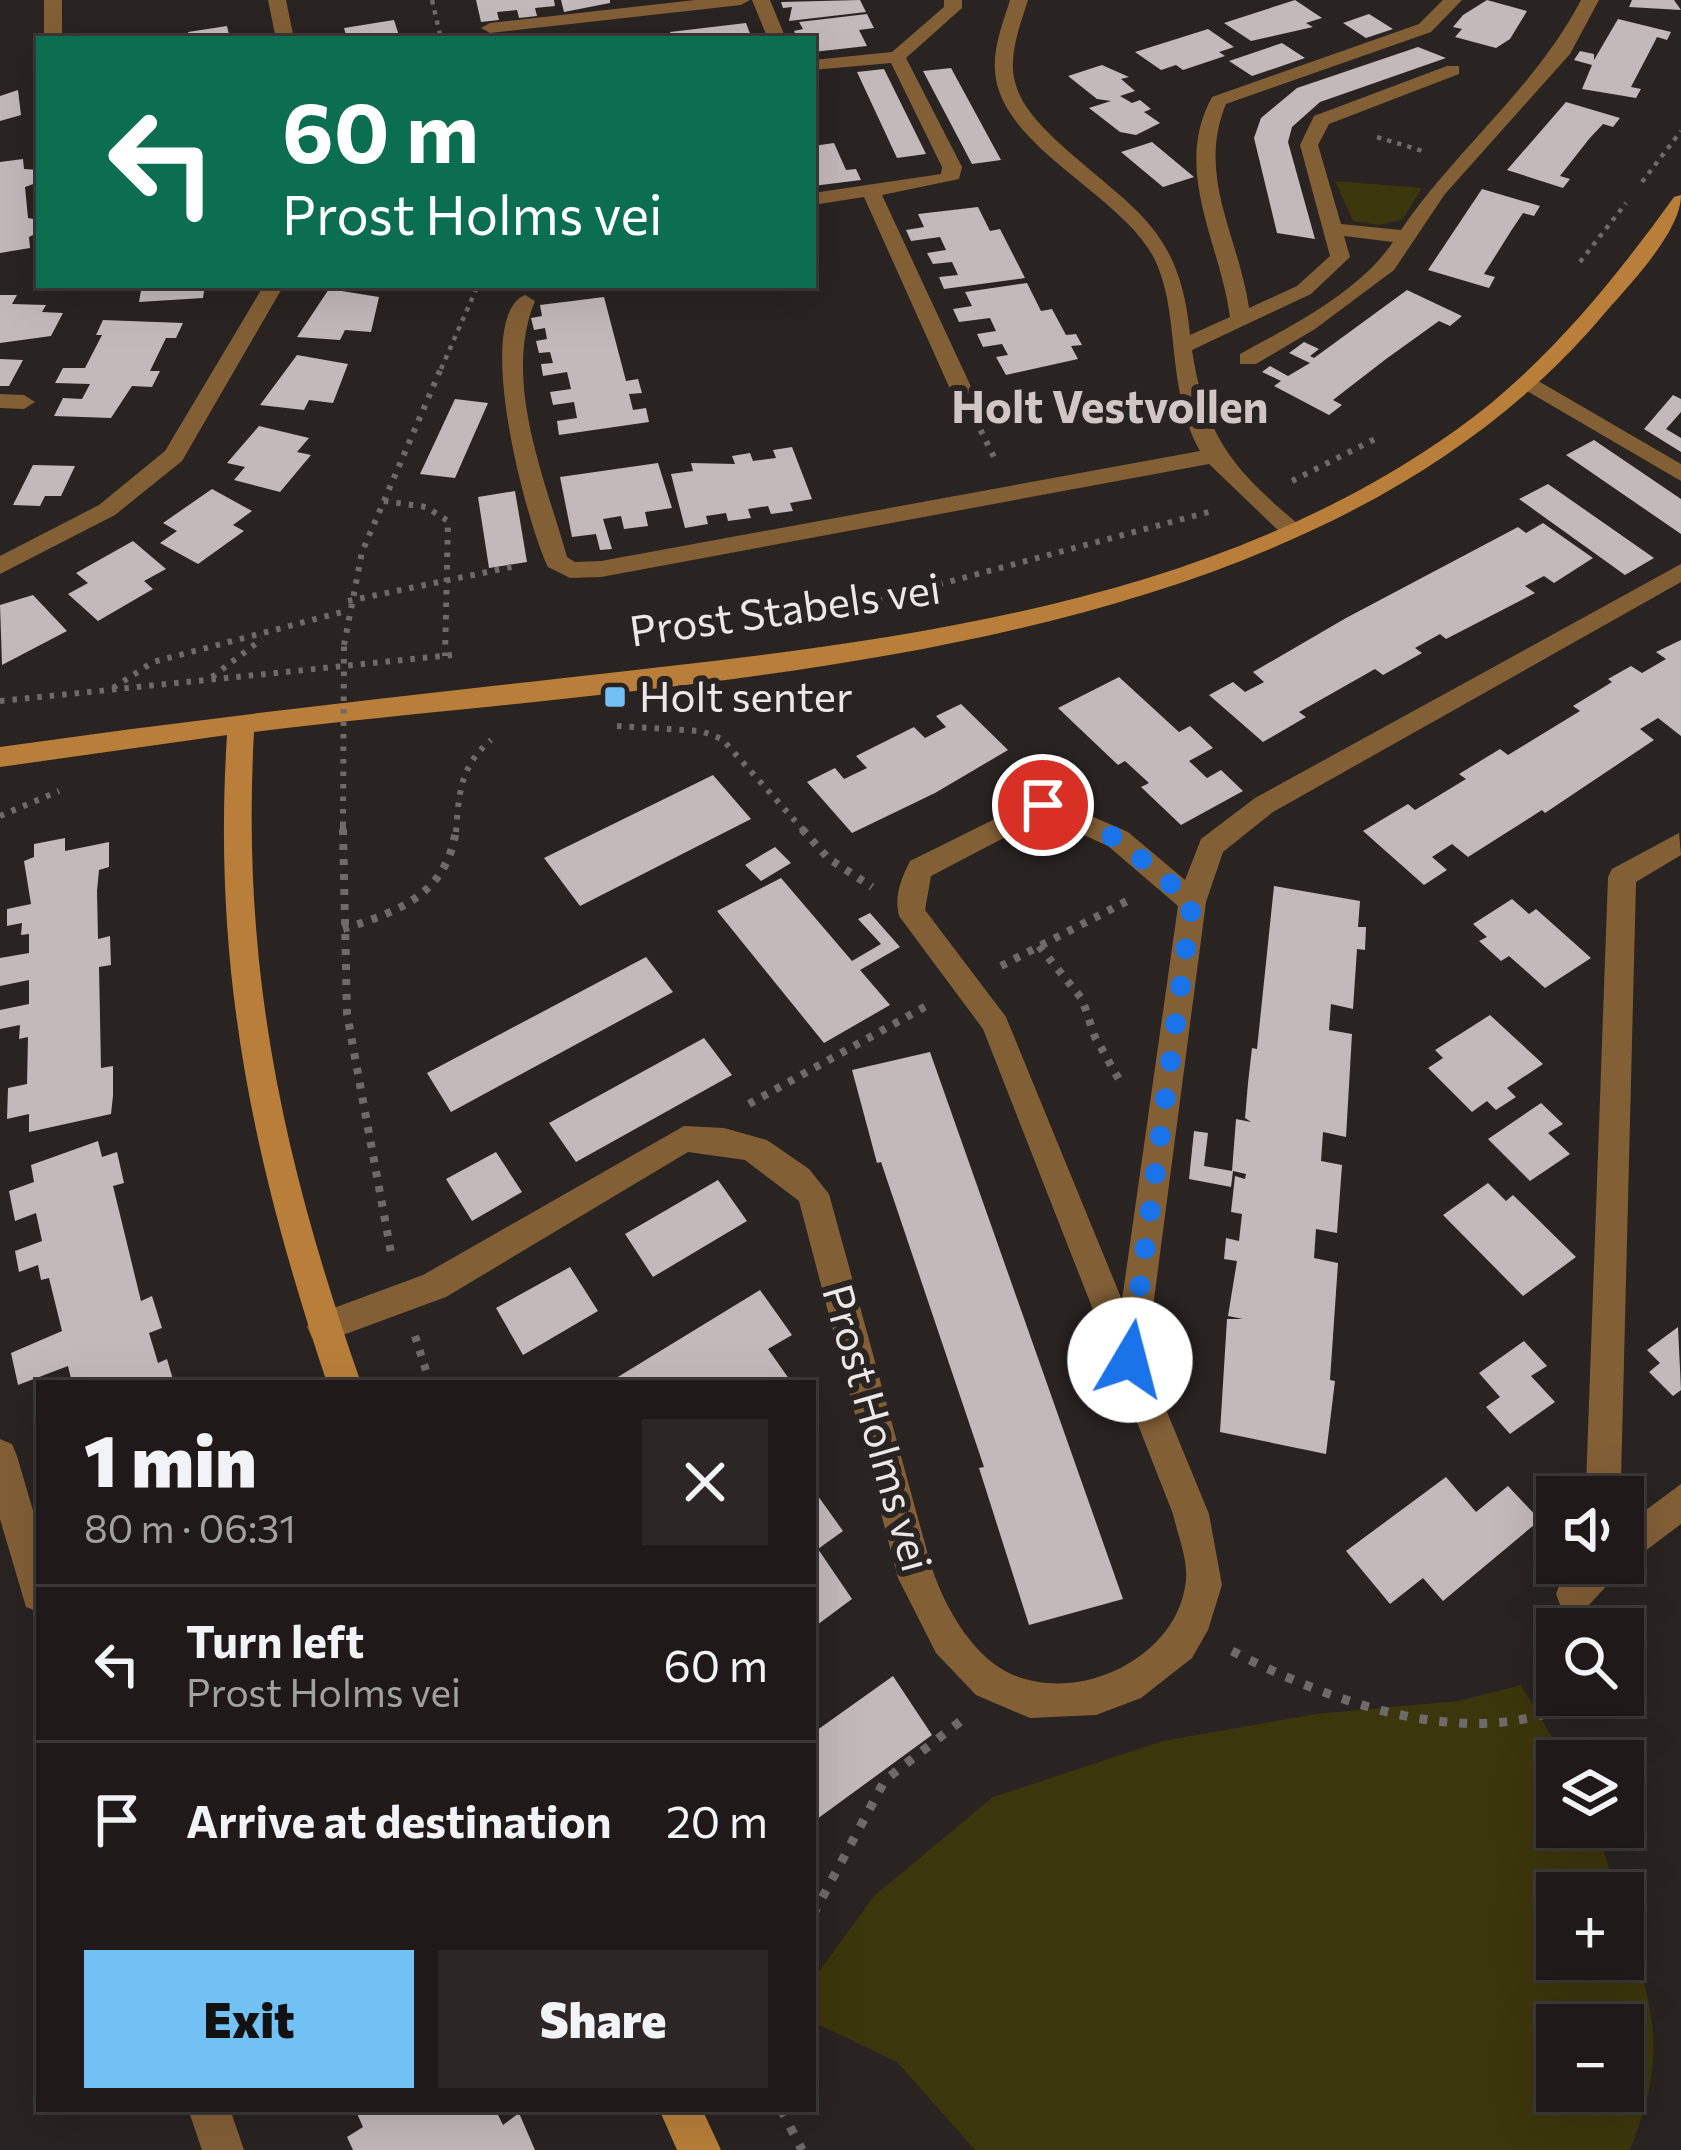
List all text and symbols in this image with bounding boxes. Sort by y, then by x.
text: 60 m [282,78,479,180]
icon: left [84,84,240,240]
text: Prost Holms vei [282,180,663,246]
district label: Holt Vestvollen [951,377,1269,432]
street label: Prost Stabels vei [626,560,943,656]
place label: Holt senter [639,669,853,721]
marker: Holt senter [602,684,628,710]
pin [992,754,1094,856]
icon: arrive [1010,772,1076,838]
street label: Prost Holms vei [813,1278,945,1577]
position arrow [1067,1297,1193,1423]
text: 1 min [84,1414,257,1502]
button: close [642,1419,768,1545]
map controls [1536,1476,1644,2112]
button: sound [1536,1476,1644,1584]
text: 80 m · 06:31 [84,1503,296,1551]
button: search [1536,1608,1644,1716]
text: Turn left [186,1612,364,1667]
icon: left [84,1631,150,1697]
text: 60 m [663,1636,768,1691]
text: Prost Holms vei [186,1667,461,1715]
button: layers [1536,1740,1644,1848]
icon: arrive [84,1787,150,1853]
text: Arrive at destination [186,1792,612,1847]
text: 20 m [666,1792,768,1847]
button: + [1536,1872,1644,1980]
button: Exit [84,1950,414,2088]
button: Share [438,1950,768,2088]
button: − [1536,2004,1644,2112]

